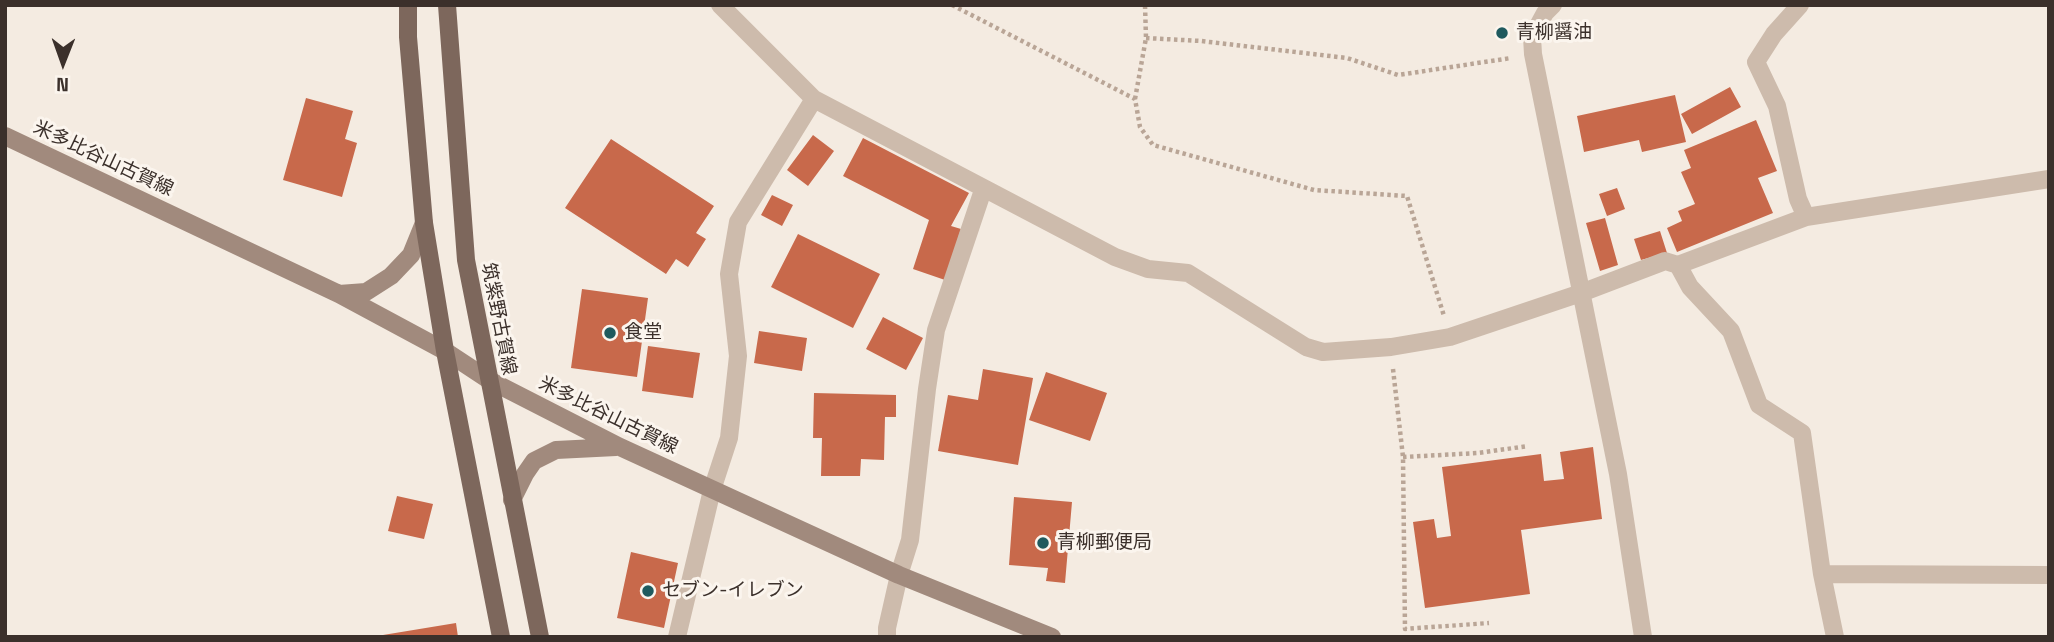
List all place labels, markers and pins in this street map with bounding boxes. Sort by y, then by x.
place label: 青柳醤油 [1516,22,1592,44]
marker: 青柳醤油 [1494,25,1510,41]
place label: 食堂 [624,322,662,344]
marker: 食堂 [602,325,618,341]
place label: 青柳郵便局 [1057,532,1152,554]
marker: 青柳郵便局 [1035,535,1051,551]
place label: セブン-イレブン [662,580,804,602]
marker: セブン-イレブン [640,583,656,599]

